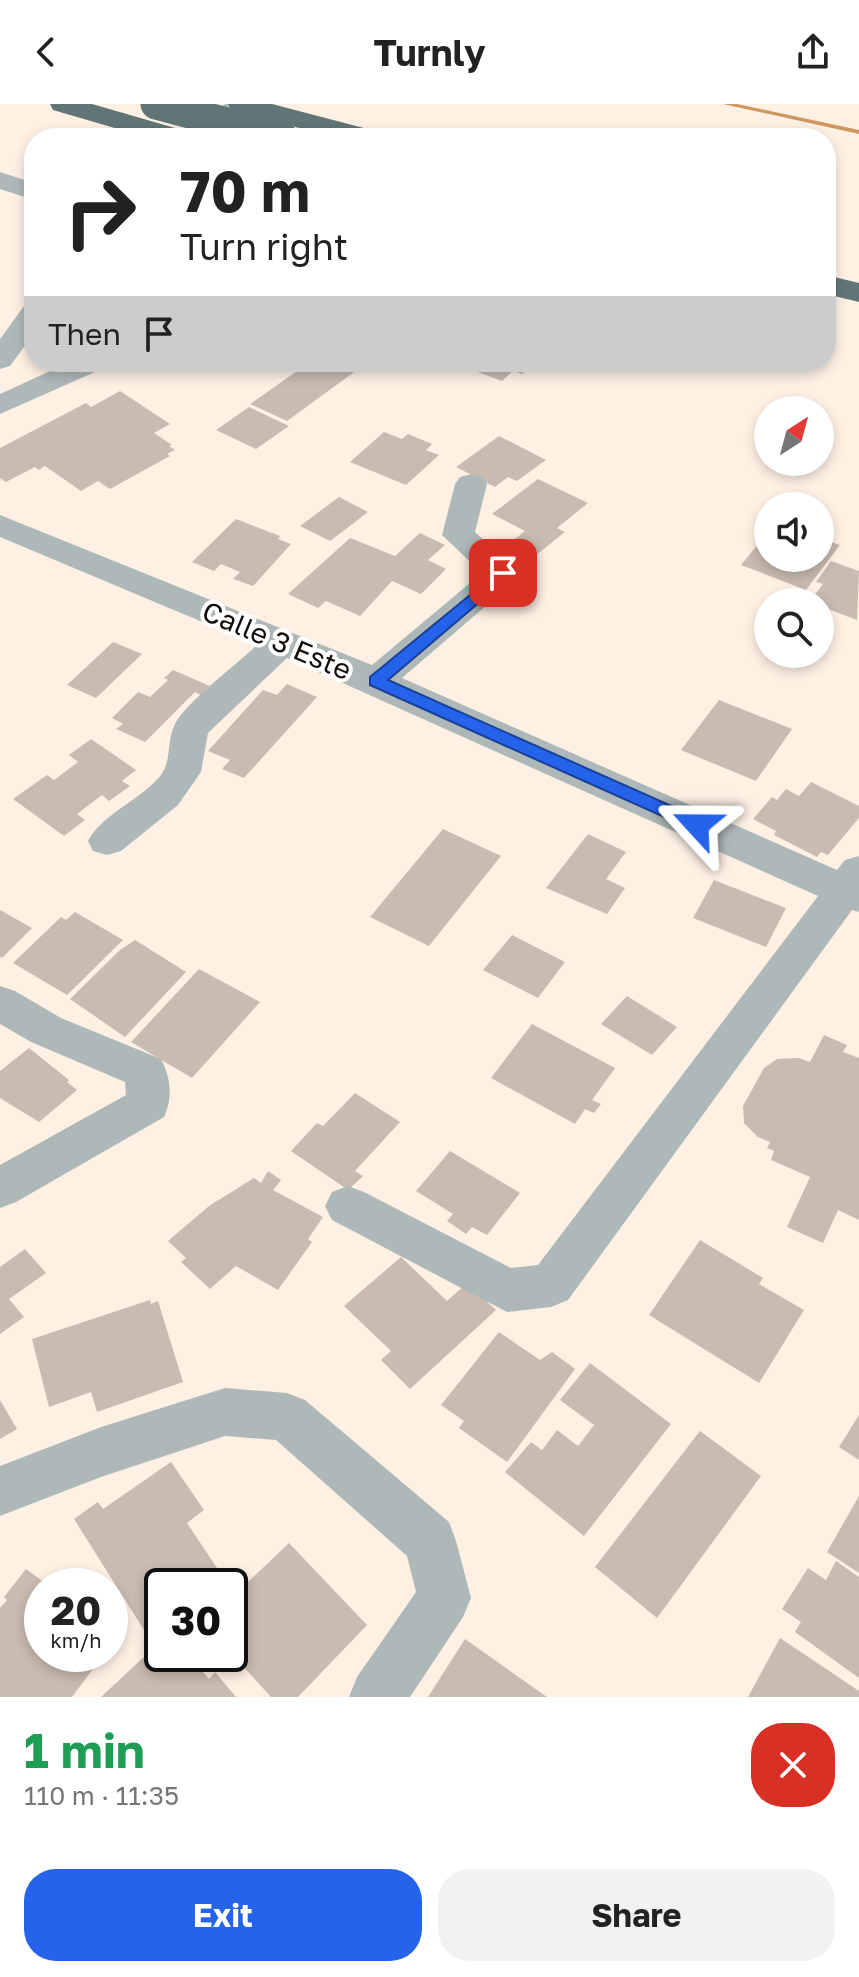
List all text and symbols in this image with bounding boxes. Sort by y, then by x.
icon: back [24,30,68,74]
icon: share [791,30,835,74]
text: Turnly [373,31,486,74]
text: 70 m [180,157,310,224]
icon: right [48,160,152,264]
text: Turn right [180,225,348,268]
icon: arrive [137,312,181,356]
text: Then [48,316,121,352]
north arrow [754,396,834,476]
map controls [754,396,834,668]
button: sound [754,492,834,572]
pin [469,539,537,607]
icon: arrive [481,551,525,595]
button: search [754,588,834,668]
street label: Calle 3 Este [198,594,356,686]
position arrow [655,783,739,867]
speed limit sign: 30 [144,1568,248,1672]
text: 20 [51,1586,101,1634]
text: km/h [51,1628,101,1652]
text: 1 min [24,1721,145,1779]
button: close [751,1723,835,1807]
text: 110 m · 11:35 [24,1780,179,1811]
button: Exit [24,1869,422,1961]
button: Share [438,1869,835,1961]

